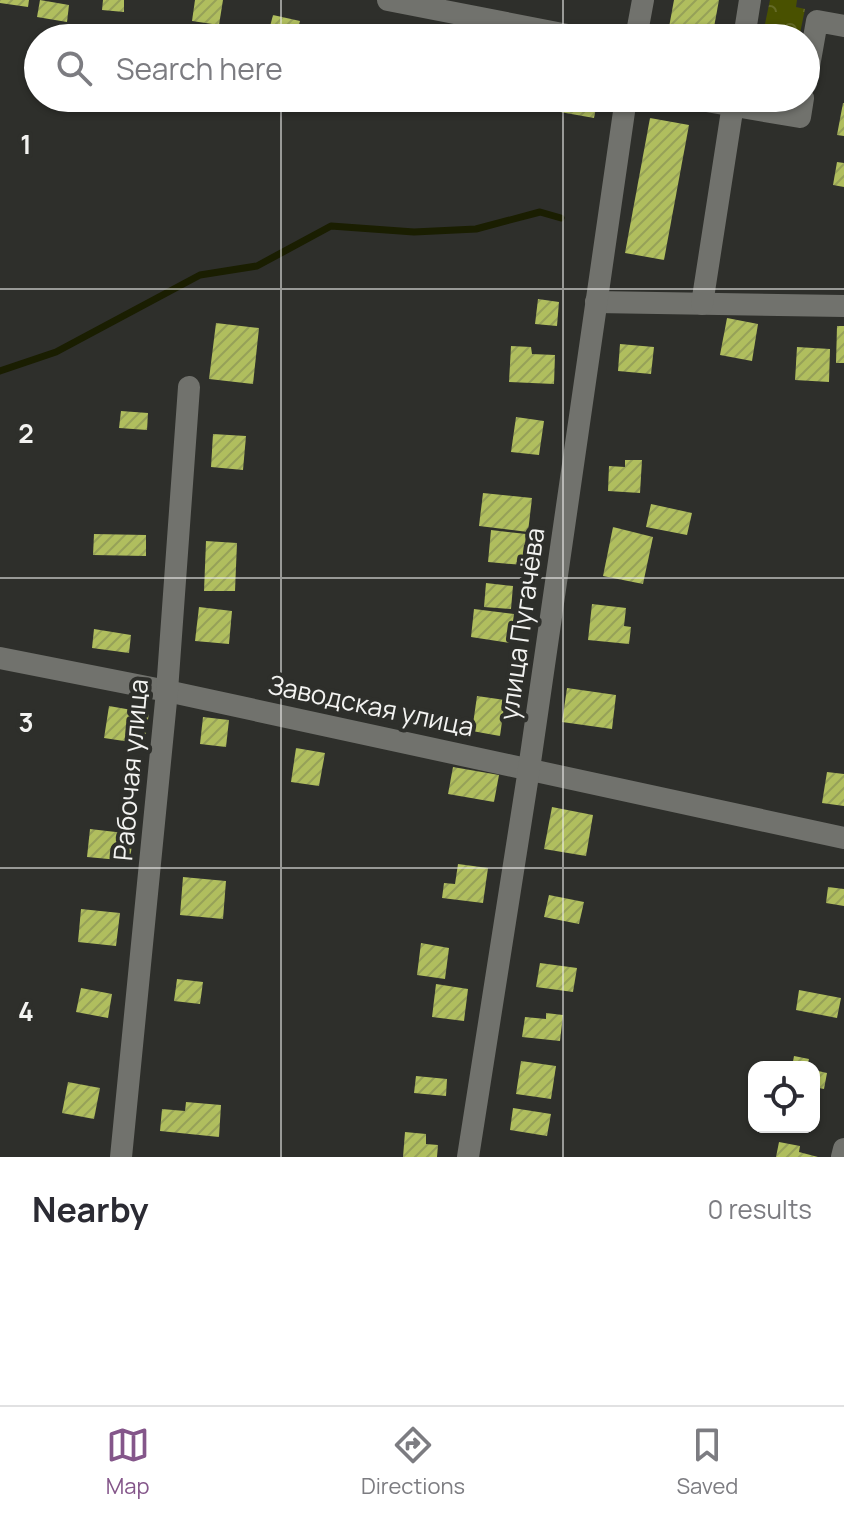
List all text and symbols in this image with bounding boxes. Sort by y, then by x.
search box [24,24,820,112]
icon: search [52,46,96,90]
text: Search here [116,48,283,89]
text: 1 [20,126,32,162]
text: 2 [18,415,34,451]
street label: улица Пугачёва [490,525,552,722]
street label: Заводская улица [265,666,477,744]
street label: Рабочая улица [104,678,156,862]
text: 3 [18,704,34,740]
text: 4 [18,993,34,1029]
map controls [748,1061,820,1133]
button: locate [748,1061,820,1133]
text: Nearby [32,1186,148,1232]
text: 0 results [707,1191,812,1227]
tab: Map [106,1423,150,1501]
tab: Directions [361,1423,465,1501]
tab: Saved [676,1423,738,1501]

